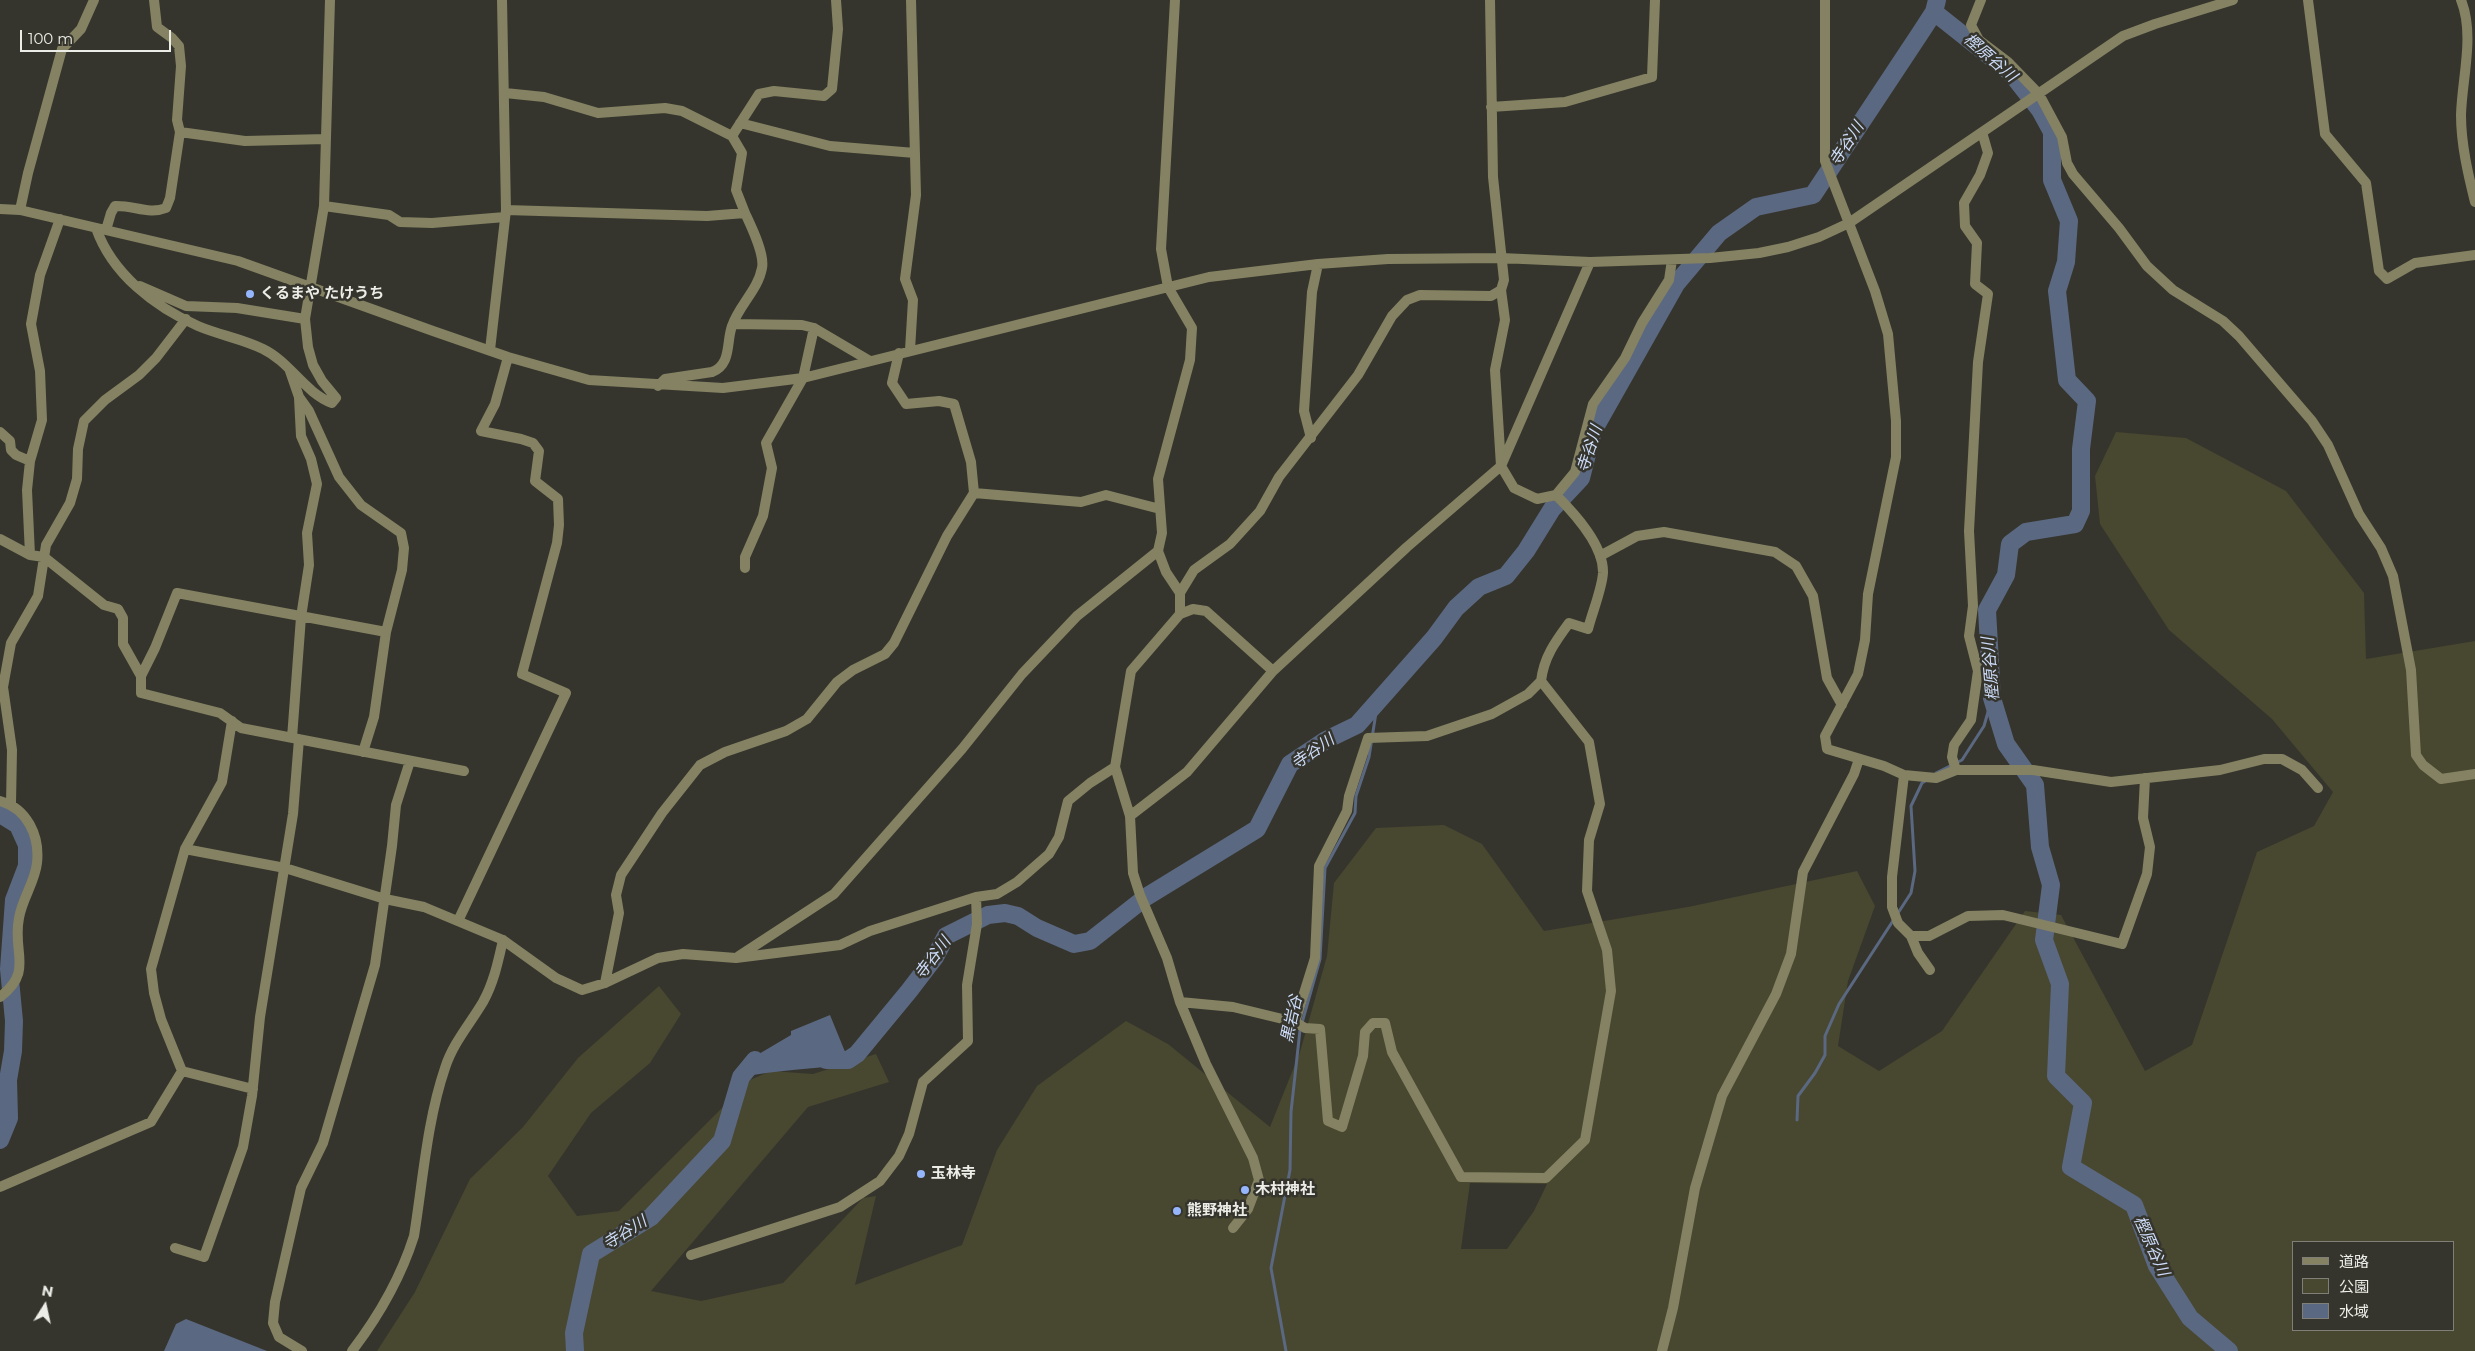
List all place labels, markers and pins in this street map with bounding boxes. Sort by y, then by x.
place label: くるまや たけうち [260,285,384,303]
marker: くるまや たけうち [244,288,256,300]
place label: 玉林寺 [931,1165,976,1183]
marker: 玉林寺 [915,1168,927,1180]
place label: 木村神社 [1255,1181,1315,1199]
marker: 木村神社 [1239,1184,1251,1196]
place label: 熊野神社 [1187,1202,1247,1220]
marker: 熊野神社 [1171,1205,1183,1217]

